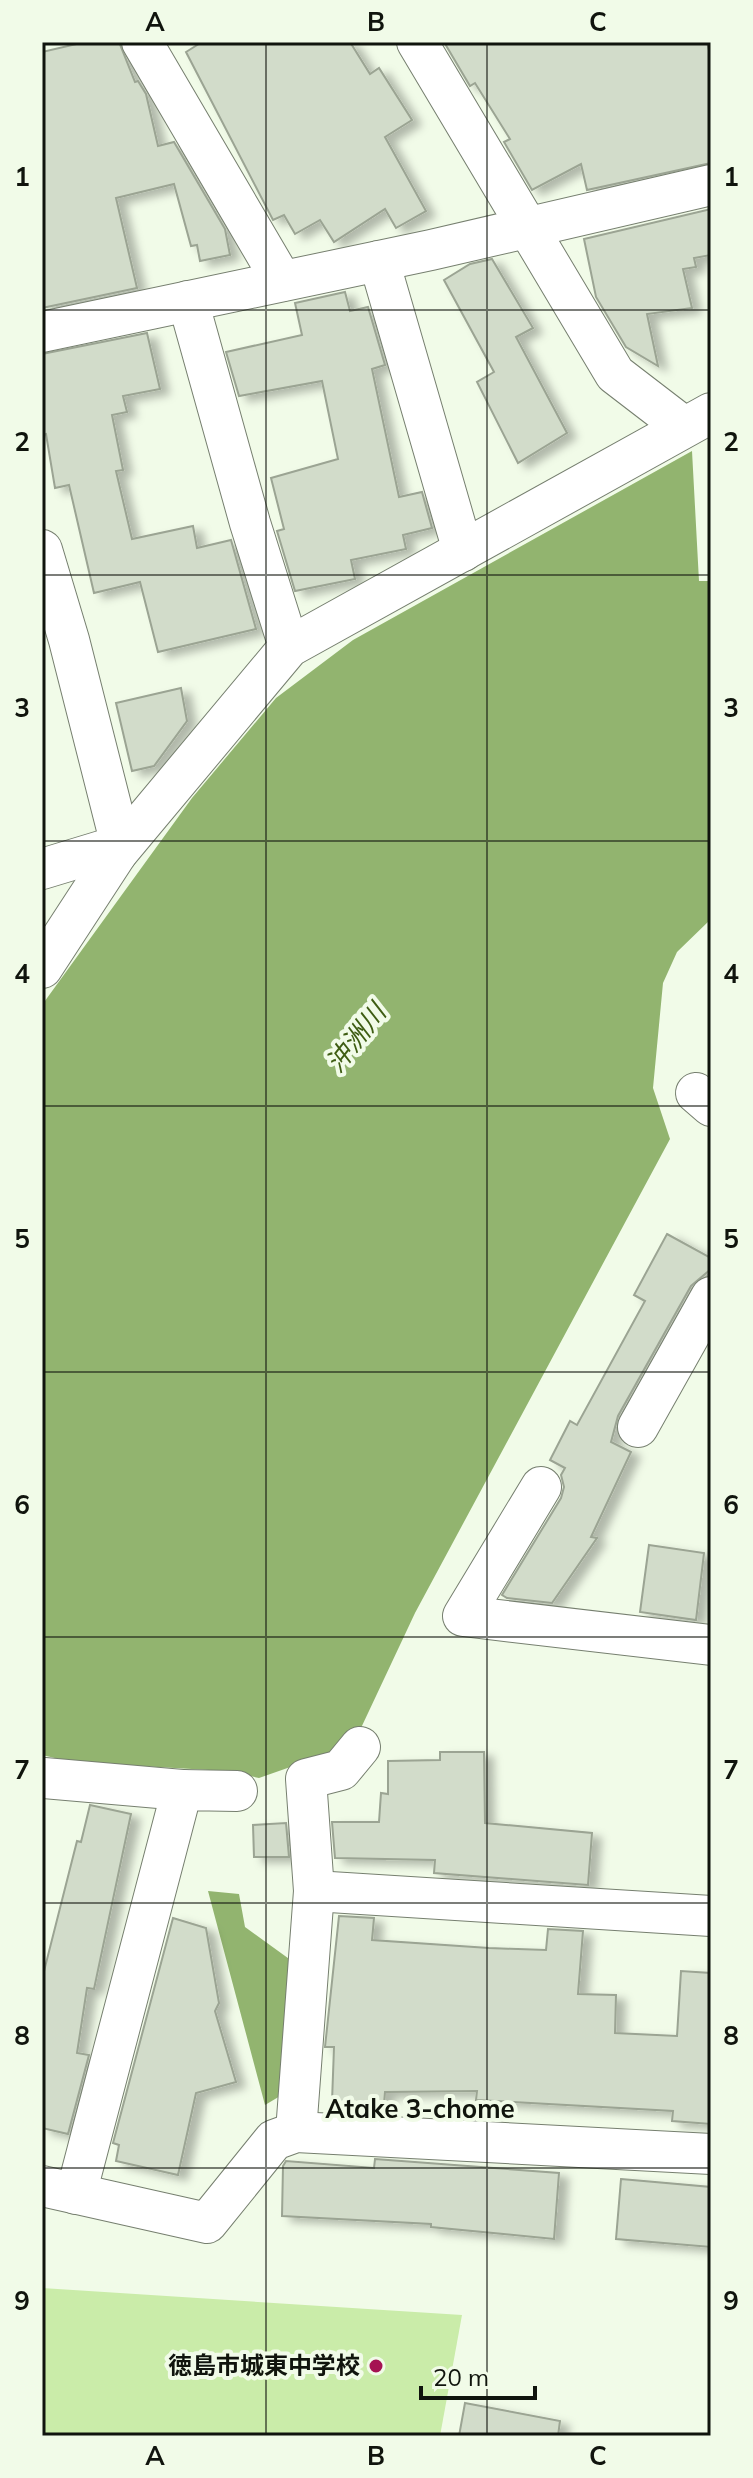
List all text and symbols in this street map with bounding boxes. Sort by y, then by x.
text: A [145,5,165,38]
text: B [367,5,385,38]
text: C [589,5,607,38]
text: 1 [14,160,30,193]
text: 1 [723,160,739,193]
text: 2 [14,425,30,458]
text: 2 [723,425,739,458]
text: 3 [14,691,30,724]
text: 3 [723,691,739,724]
text: 4 [14,957,30,990]
text: 4 [723,957,739,990]
water label: 沖洲川 [319,994,394,1079]
text: 5 [14,1222,30,1255]
text: 5 [723,1222,739,1255]
text: 6 [14,1488,30,1521]
text: 6 [723,1488,739,1521]
text: 7 [14,1753,30,1786]
text: 7 [723,1753,739,1786]
text: 8 [14,2019,30,2052]
text: 8 [723,2019,739,2052]
district label: Atake 3-chome [325,2092,515,2125]
text: 9 [14,2284,30,2317]
text: 9 [723,2284,739,2317]
place label: 徳島市城東中学校 [168,2350,360,2380]
scale bar [421,2350,535,2400]
marker: 徳島市城東中学校 [367,2357,385,2375]
text: 20 m [433,2362,489,2392]
text: A [145,2439,165,2472]
text: B [367,2439,385,2472]
text: C [589,2439,607,2472]

